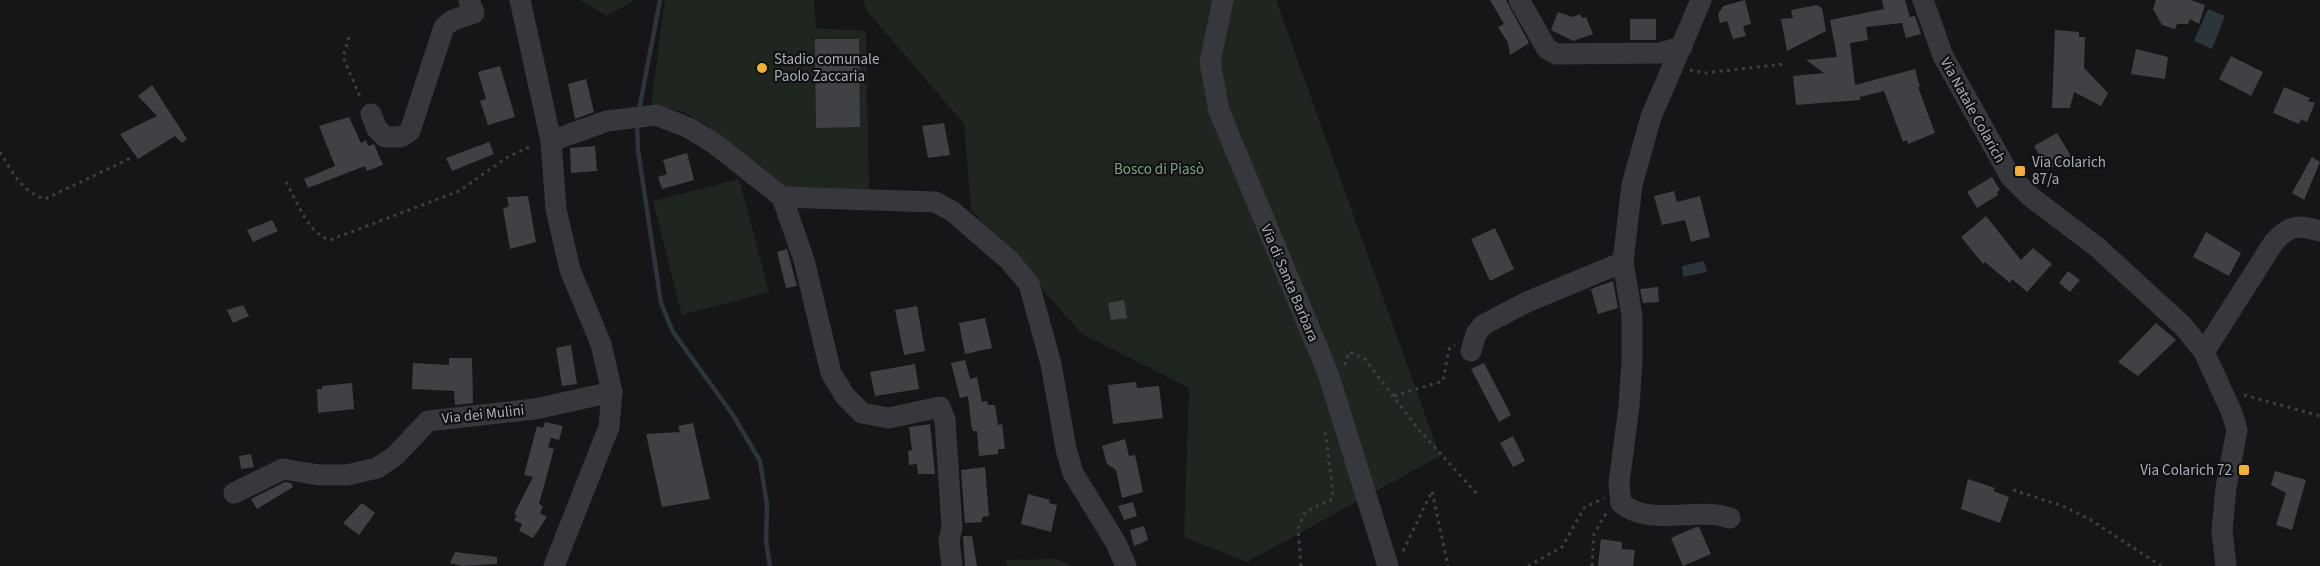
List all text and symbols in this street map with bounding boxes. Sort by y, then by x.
place label: Stadio comunale Paolo Zaccaria [774,49,879,87]
street label: Via Natale Colarich [1935,54,2010,167]
marker: Stadio comunale Paolo Zaccaria [755,61,769,75]
place label: Via Colarich 87/a [2032,152,2106,190]
park label: Bosco di Piasò [1114,159,1204,180]
marker: Via Colarich 87/a [2013,164,2027,178]
street label: Via di Santa Barbara [1255,221,1324,345]
street label: Via dei Mulini [441,400,525,429]
place label: Via Colarich 72 [2140,460,2232,481]
marker: Via Colarich 72 [2237,463,2251,477]

